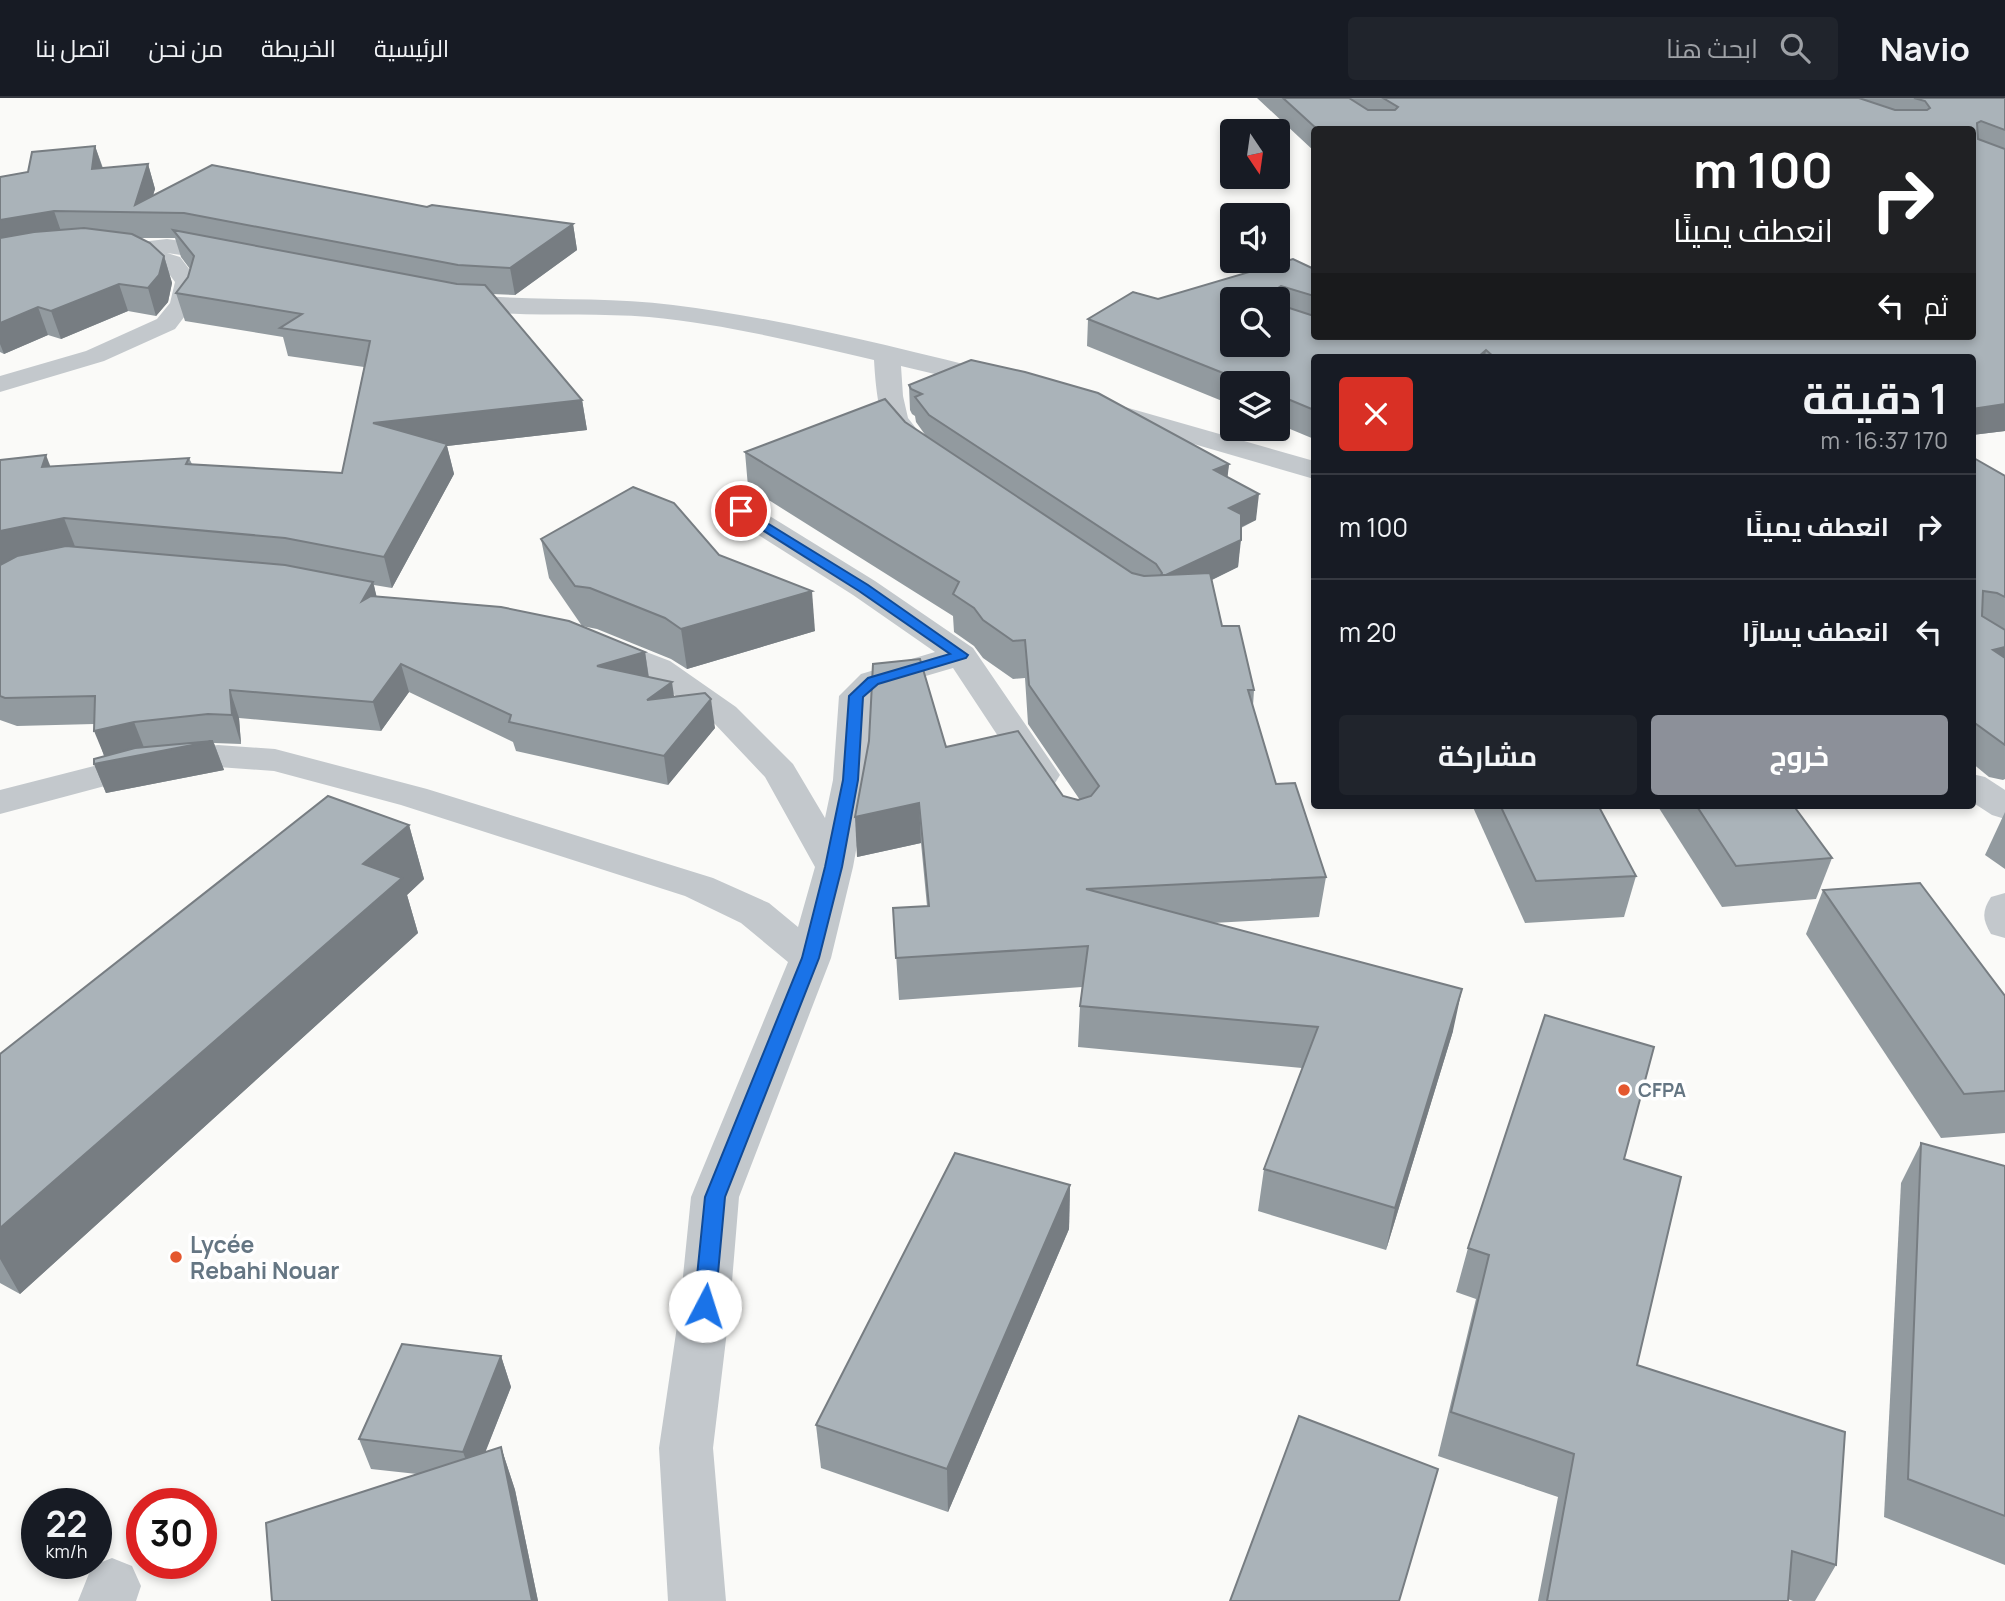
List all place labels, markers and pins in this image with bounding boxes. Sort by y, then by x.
pin [711,481,771,541]
place label: CFPA [1638,1077,1686,1103]
marker: CFPA [1616,1082,1632,1098]
place label: Lycée Rebahi Nouar [190,1228,339,1286]
marker: Lycée Rebahi Nouar [168,1249,184,1265]

